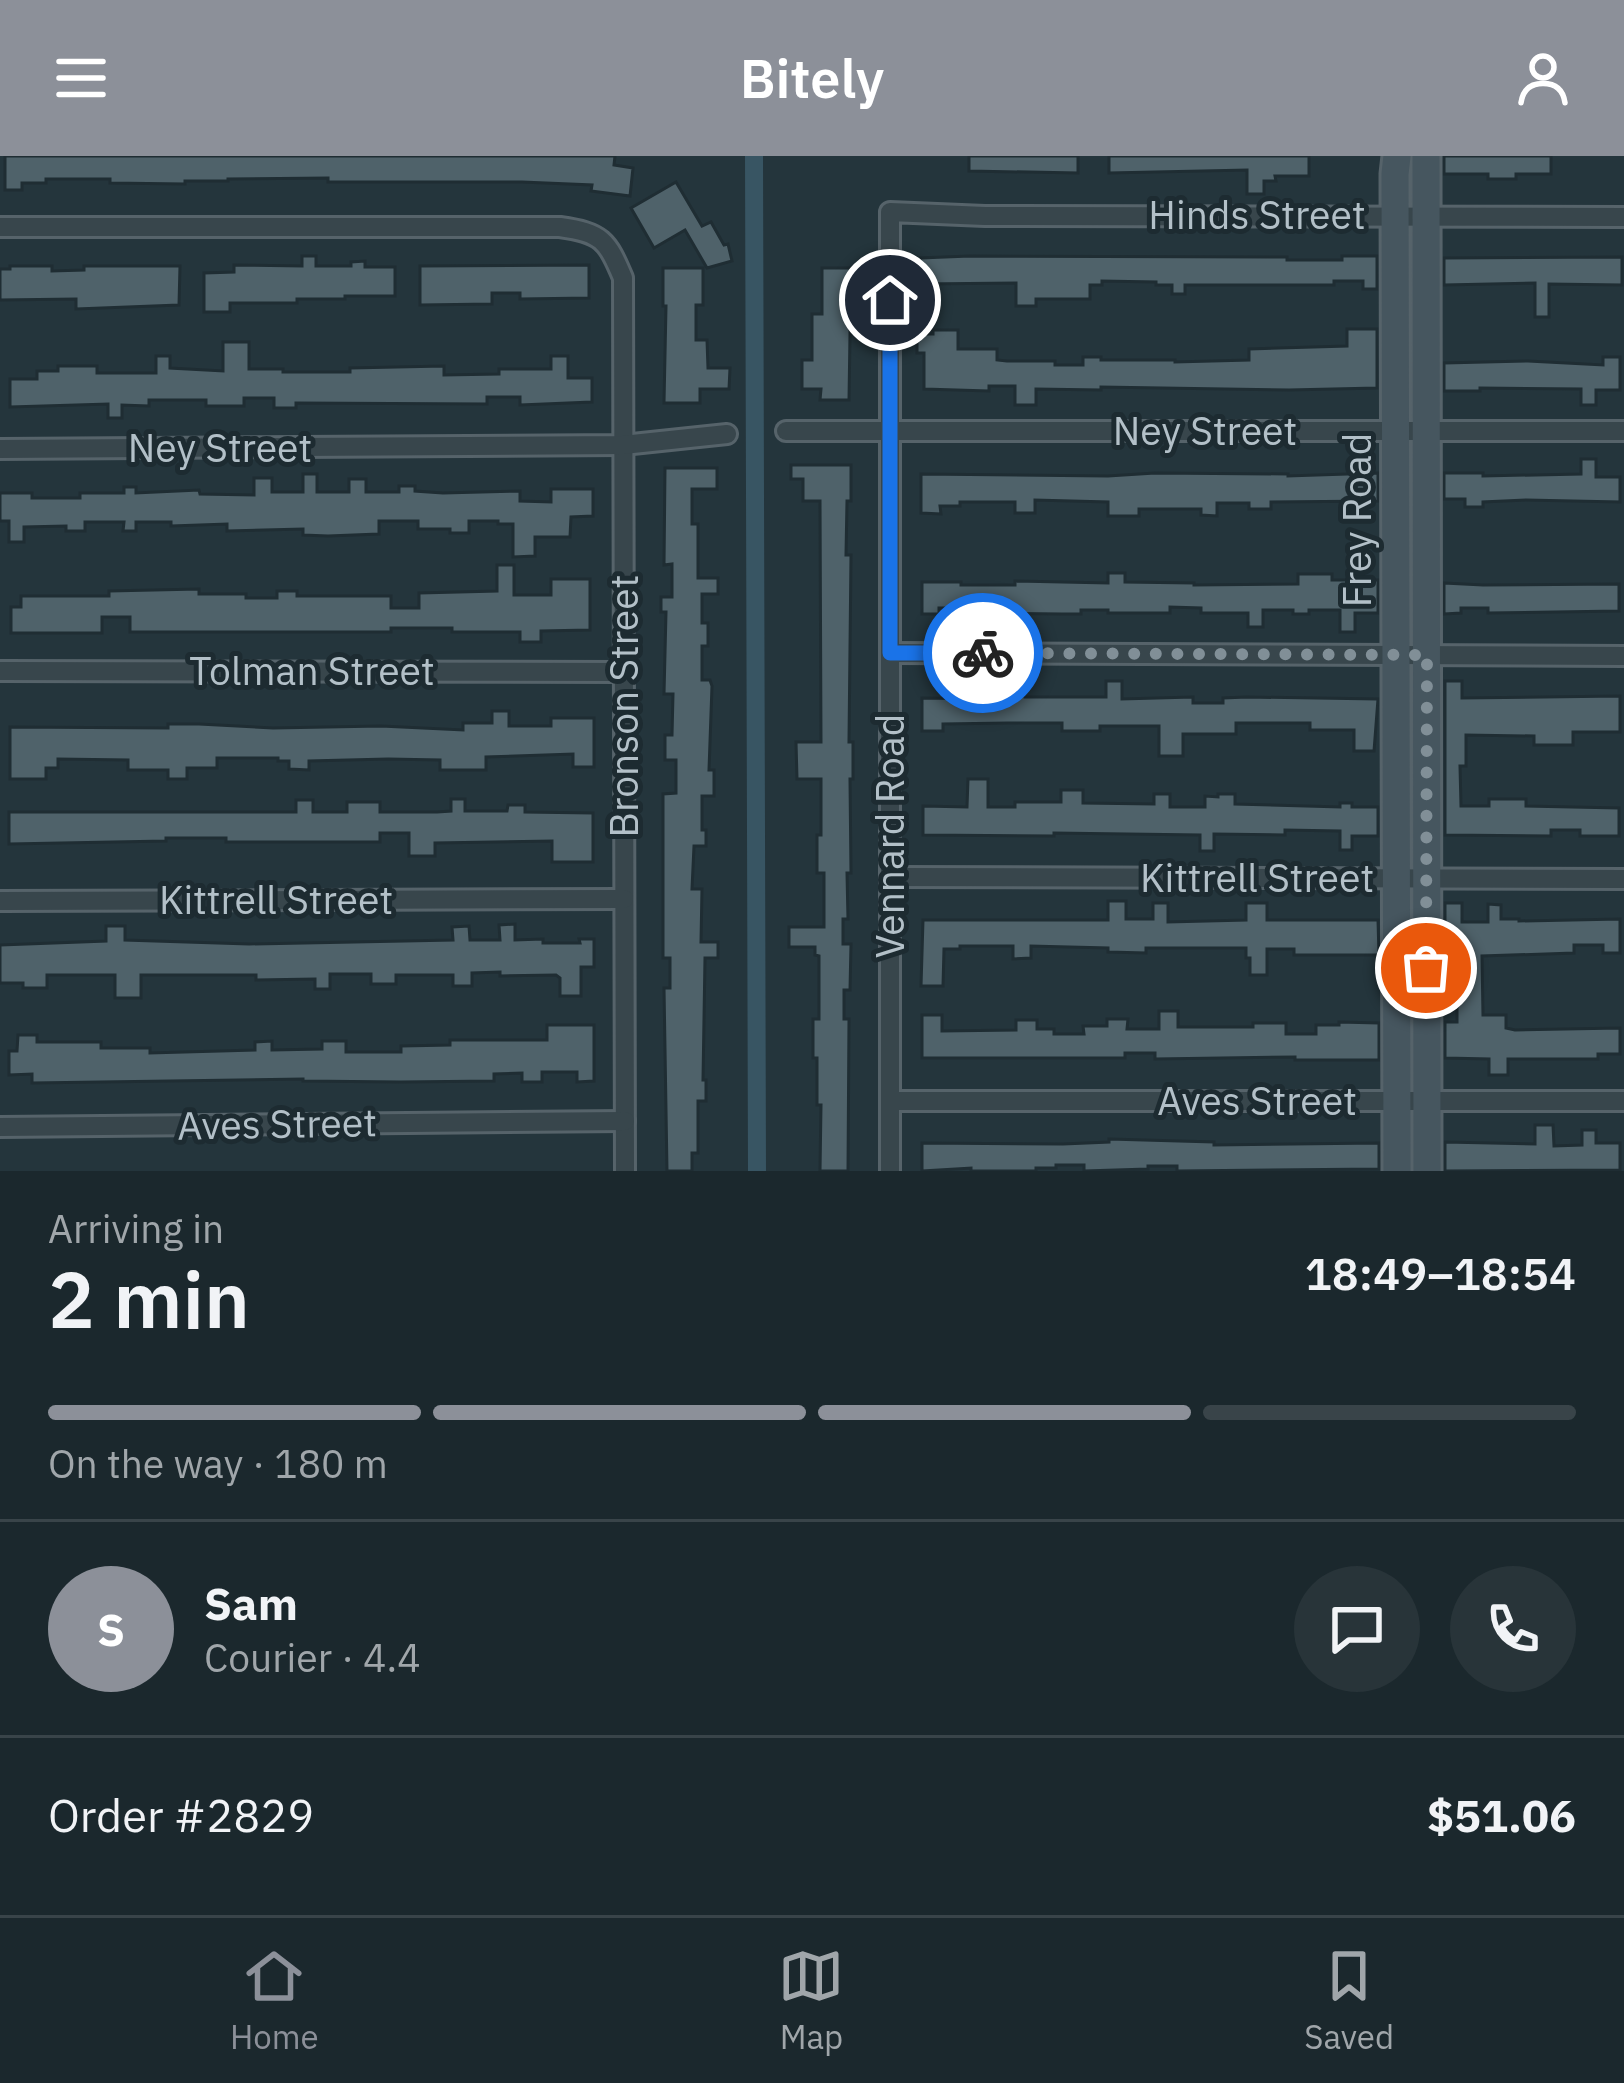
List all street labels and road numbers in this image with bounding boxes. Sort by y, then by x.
street label: Hinds Street [1148,189,1366,240]
street label: Ney Street [1113,405,1297,456]
street label: Ney Street [128,422,312,473]
street label: Frey Road [1331,433,1382,607]
street label: Bronson Street [598,575,649,837]
street label: Tolman Street [189,645,435,696]
street label: Vennard Road [864,714,915,958]
street label: Kittrell Street [1140,852,1374,903]
street label: Kittrell Street [159,874,393,925]
street label: Aves Street [1157,1075,1357,1126]
street label: Aves Street [177,1096,377,1151]

